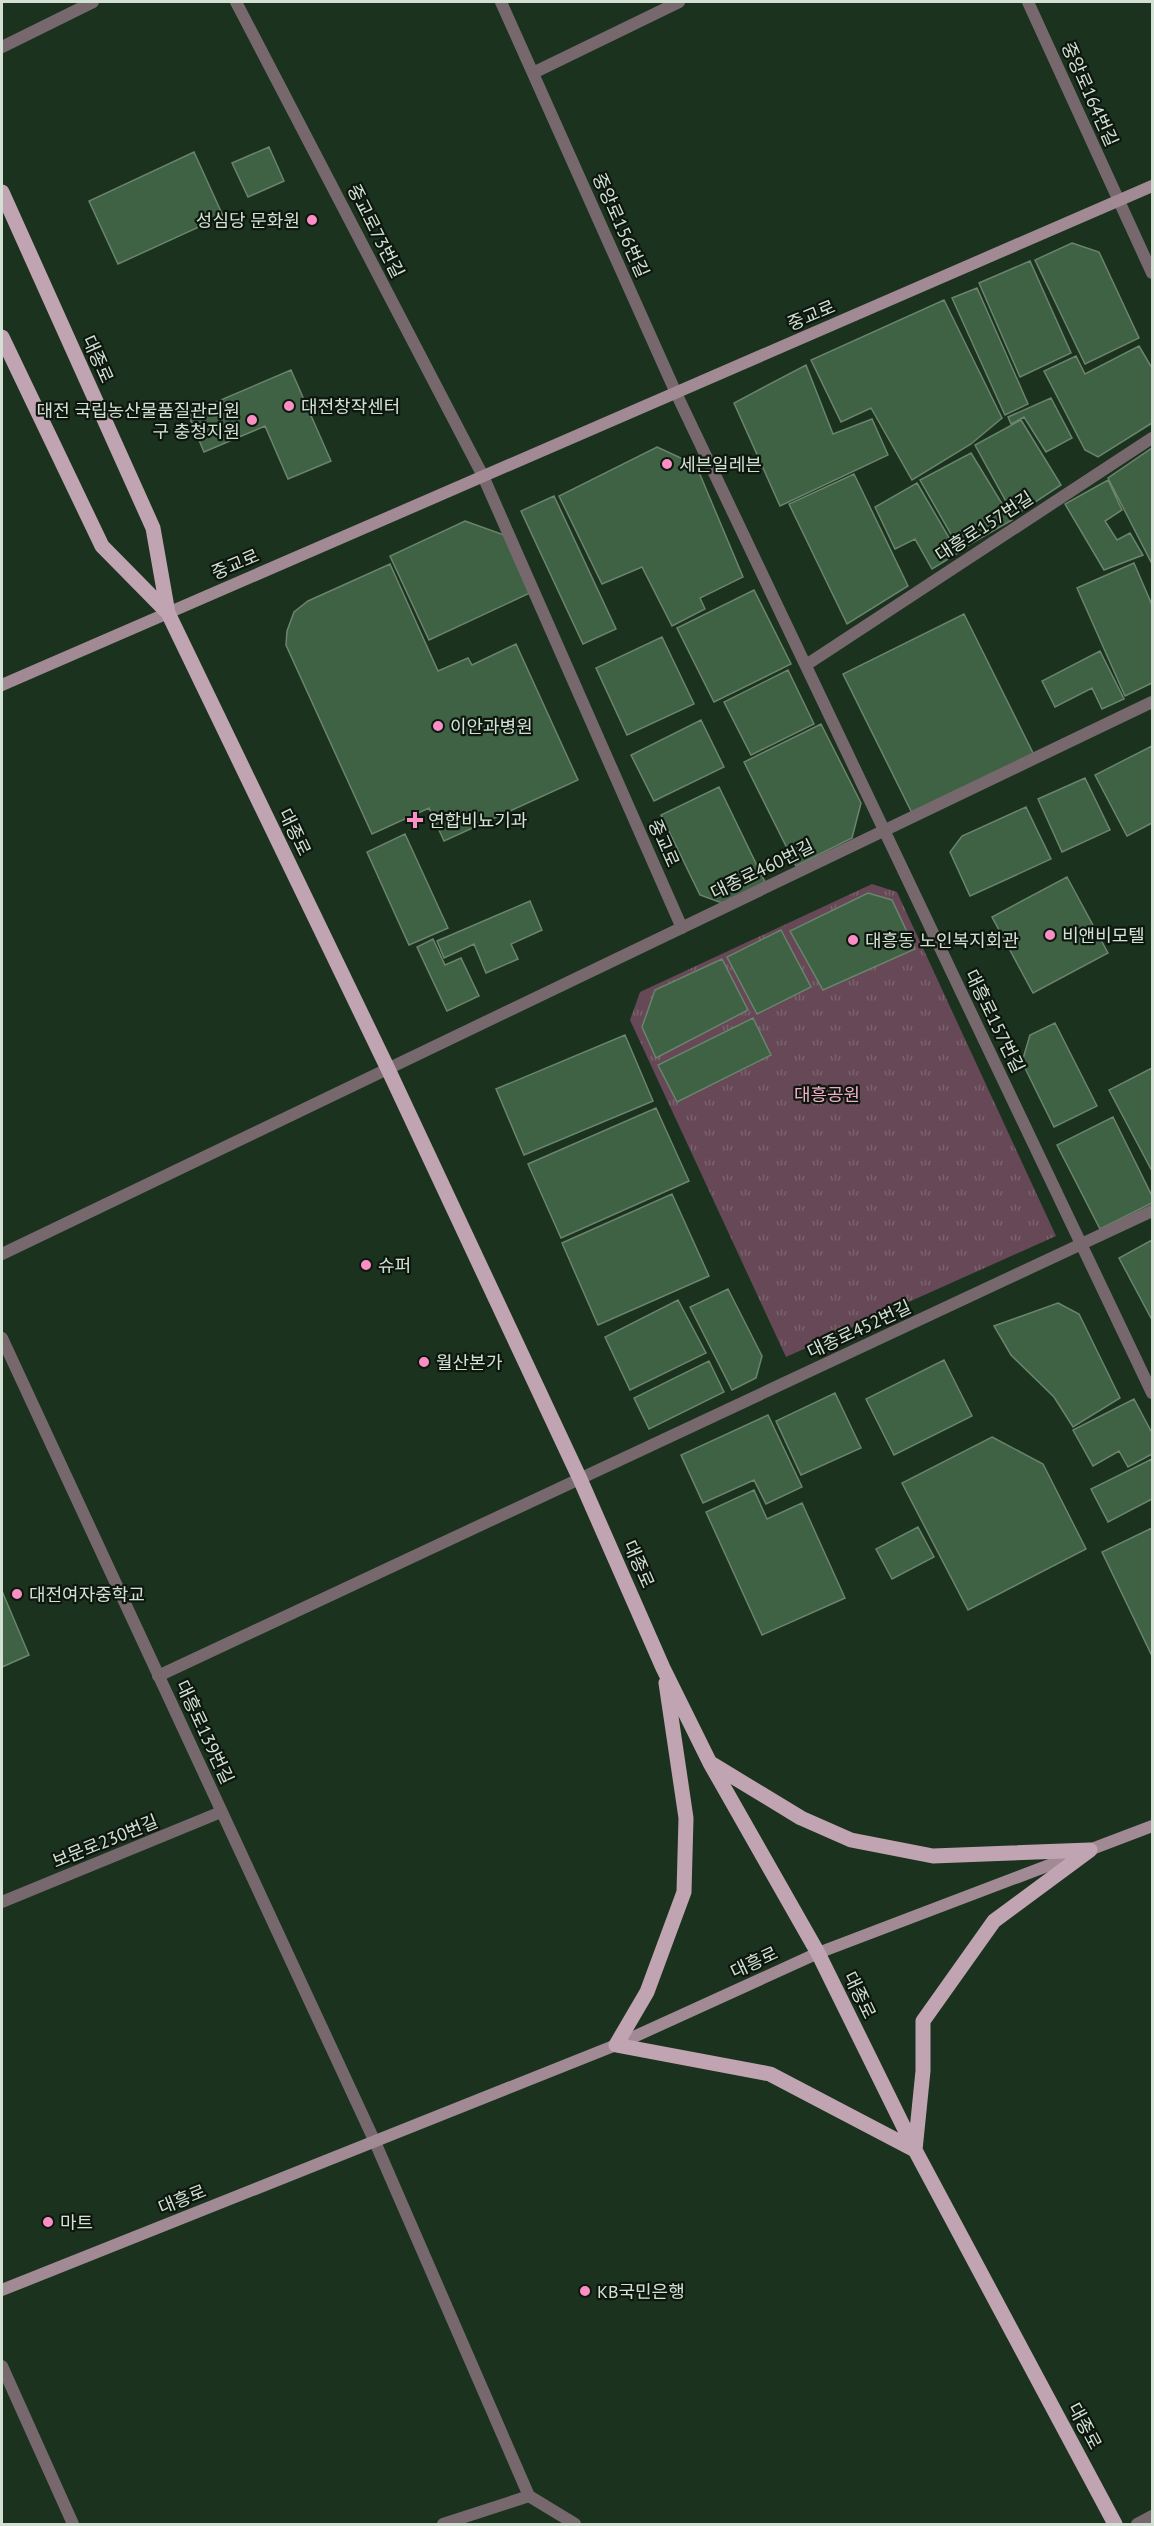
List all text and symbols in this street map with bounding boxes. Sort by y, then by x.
street label: 중앙로164번길 [1057,38,1123,150]
street label: 중앙로156번길 [588,169,654,281]
street label: 중교로73번길 [343,180,409,282]
place label: 성심당 문화원 [196,209,300,232]
marker: 성심당 문화원 [305,213,319,227]
street label: 중교로 [784,295,838,335]
street label: 대종로 [77,332,119,386]
place label: 대전창작센터 [301,395,400,418]
place label: 대전 국립농산물품질관리원 구 충청지원 [36,399,240,443]
marker: 대전창작센터 [282,399,296,413]
marker: 대전 국립농산물품질관리원 구 충청지원 [245,413,259,427]
place label: 세븐일레븐 [679,453,762,476]
marker: 세븐일레븐 [660,457,674,471]
street label: 대흥로157번길 [931,486,1037,566]
street label: 중교로 [208,544,262,584]
place label: 이안과병원 [450,715,533,738]
marker: 이안과병원 [431,719,445,733]
street label: 대종로 [274,805,316,859]
place label: 연합비뇨기과 [428,809,528,832]
marker: 연합비뇨기과 [406,811,424,829]
street label: 중교로 [643,816,685,870]
street label: 대종로460번길 [707,834,817,904]
place label: 비앤비모텔 [1062,924,1145,947]
marker: 비앤비모텔 [1043,928,1057,942]
place label: 대흥동 노인복지회관 [865,929,1019,952]
marker: 대흥동 노인복지회관 [846,933,860,947]
street label: 대흥로157번길 [960,966,1030,1076]
park label: 대흥공원 [794,1083,860,1106]
place label: 슈퍼 [378,1254,411,1277]
marker: 슈퍼 [359,1258,373,1272]
street label: 대종로452번길 [803,1295,915,1363]
place label: 월산본가 [436,1351,503,1374]
marker: 월산본가 [417,1355,431,1369]
street label: 대종로 [618,1537,660,1591]
place label: 대전여자중학교 [29,1583,145,1606]
marker: 대전여자중학교 [10,1587,24,1601]
street label: 대흥로139번길 [171,1676,239,1788]
street label: 보문로230번길 [49,1809,161,1873]
street label: 대흥로 [727,1941,781,1983]
street label: 대종로 [839,1968,881,2022]
street label: 대흥로 [155,2179,209,2219]
place label: 마트 [60,2211,93,2234]
marker: 마트 [41,2215,55,2229]
place label: KB국민은행 [597,2280,685,2303]
marker: KB국민은행 [578,2284,592,2298]
street label: 대종로 [1063,2399,1107,2453]

